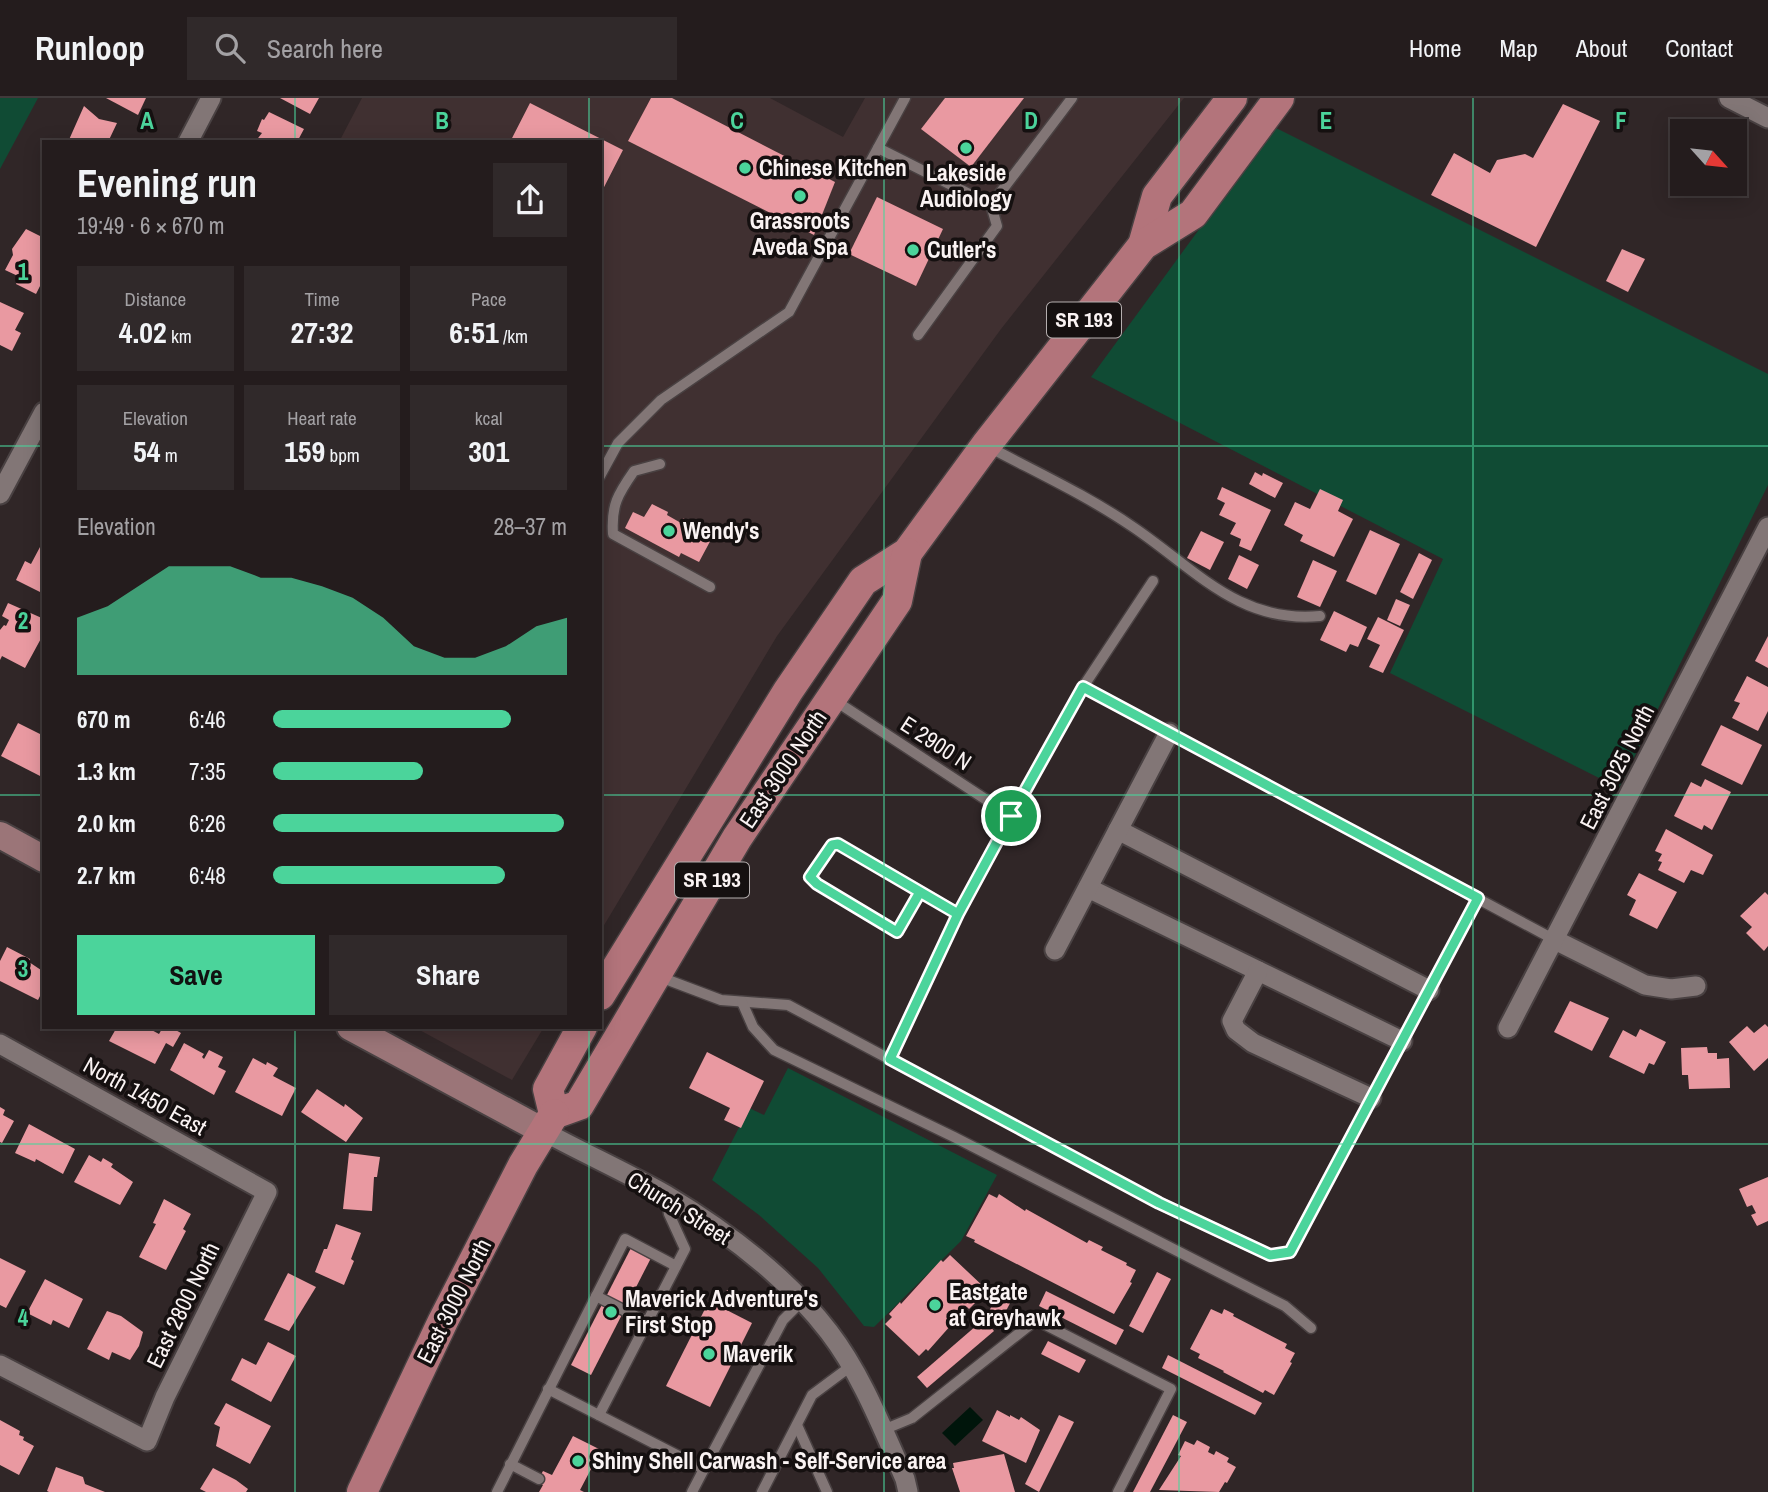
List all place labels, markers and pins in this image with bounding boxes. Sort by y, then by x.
marker: Lakeside Audiology [958,140,974,156]
place label: Chinese Kitchen [759,152,907,183]
place label: Lakeside Audiology [920,157,1013,214]
marker: Chinese Kitchen [737,160,753,176]
marker: Grassroots Aveda Spa [792,188,808,204]
place label: Grassroots Aveda Spa [750,205,850,262]
place label: Cutler's [927,234,996,265]
marker: Cutler's [905,242,921,258]
place label: Wendy's [683,515,759,546]
marker: Wendy's [661,523,677,539]
pin [981,786,1041,846]
place label: Eastgate at Greyhawk [949,1276,1062,1333]
place label: Maverick Adventure's First Stop [625,1283,819,1340]
marker: Eastgate at Greyhawk [927,1297,943,1313]
marker: Maverick Adventure's First Stop [603,1304,619,1320]
place label: Maverik [723,1338,794,1369]
marker: Maverik [701,1346,717,1362]
place label: Shiny Shell Carwash - Self-Service area [592,1445,947,1476]
marker: Shiny Shell Carwash - Self-Service area [570,1453,586,1469]

